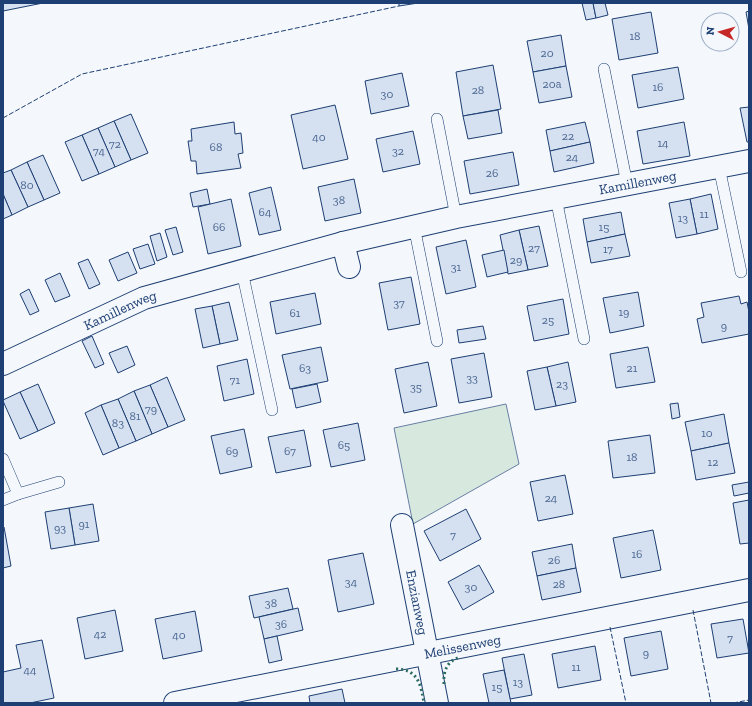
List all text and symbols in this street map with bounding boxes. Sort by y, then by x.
north arrow [700,12,740,52]
text: N [704,26,718,36]
house number: 18 [629,29,641,43]
house number: 20 [540,46,554,60]
house number: 20a [543,77,562,91]
house number: 16 [653,80,664,94]
house number: 28 [472,83,484,97]
house number: 30 [381,87,393,101]
house number: 22 [562,129,574,143]
house number: 40 [312,130,326,144]
house number: 14 [657,136,669,150]
house number: 72 [109,137,121,151]
house number: 68 [210,140,222,154]
house number: 74 [93,144,105,158]
house number: 32 [392,144,404,158]
house number: 24 [566,150,579,164]
house number: 26 [486,166,498,180]
street label: Kamillenweg [597,167,678,198]
house number: 80 [20,178,34,192]
house number: 38 [333,193,345,207]
house number: 64 [259,205,272,219]
house number: 11 [699,207,709,221]
house number: 13 [678,211,688,225]
house number: 66 [213,220,225,234]
house number: 15 [599,220,609,234]
house number: 27 [528,241,540,255]
house number: 17 [603,242,613,256]
house number: 29 [510,253,522,267]
house number: 31 [451,260,462,274]
street label: Kamillenweg [81,286,159,334]
house number: 37 [393,296,405,310]
house number: 19 [619,305,630,319]
house number: 61 [290,306,301,320]
house number: 25 [542,313,554,327]
house number: 9 [721,319,727,333]
house number: 63 [299,361,311,375]
house number: 21 [627,361,638,375]
house number: 33 [466,371,478,385]
house number: 71 [230,373,241,387]
house number: 23 [556,377,568,391]
house number: 35 [410,380,422,394]
house number: 79 [145,402,157,416]
house number: 81 [129,409,141,423]
house number: 83 [112,416,124,430]
house number: 10 [701,426,713,440]
house number: 65 [338,438,350,452]
house number: 69 [226,444,238,458]
house number: 67 [284,444,296,458]
house number: 18 [626,450,638,464]
house number: 12 [708,455,718,469]
house number: 24 [545,491,558,505]
house number: 91 [79,517,90,531]
house number: 93 [54,521,66,535]
house number: 7 [450,528,456,542]
house number: 16 [632,547,643,561]
house number: 26 [548,553,560,567]
street label: Enzianweg [403,568,432,637]
house number: 34 [345,575,358,589]
house number: 28 [553,577,565,591]
house number: 30 [465,580,477,594]
house number: 38 [265,596,277,610]
house number: 36 [275,617,287,631]
house number: 42 [94,627,106,641]
house number: 40 [172,628,186,642]
street label: Melissenweg [423,630,503,662]
house number: 7 [727,631,733,645]
house number: 9 [643,646,649,660]
house number: 11 [571,660,581,674]
house number: 44 [24,663,37,677]
house number: 13 [513,675,523,689]
house number: 15 [492,680,502,694]

